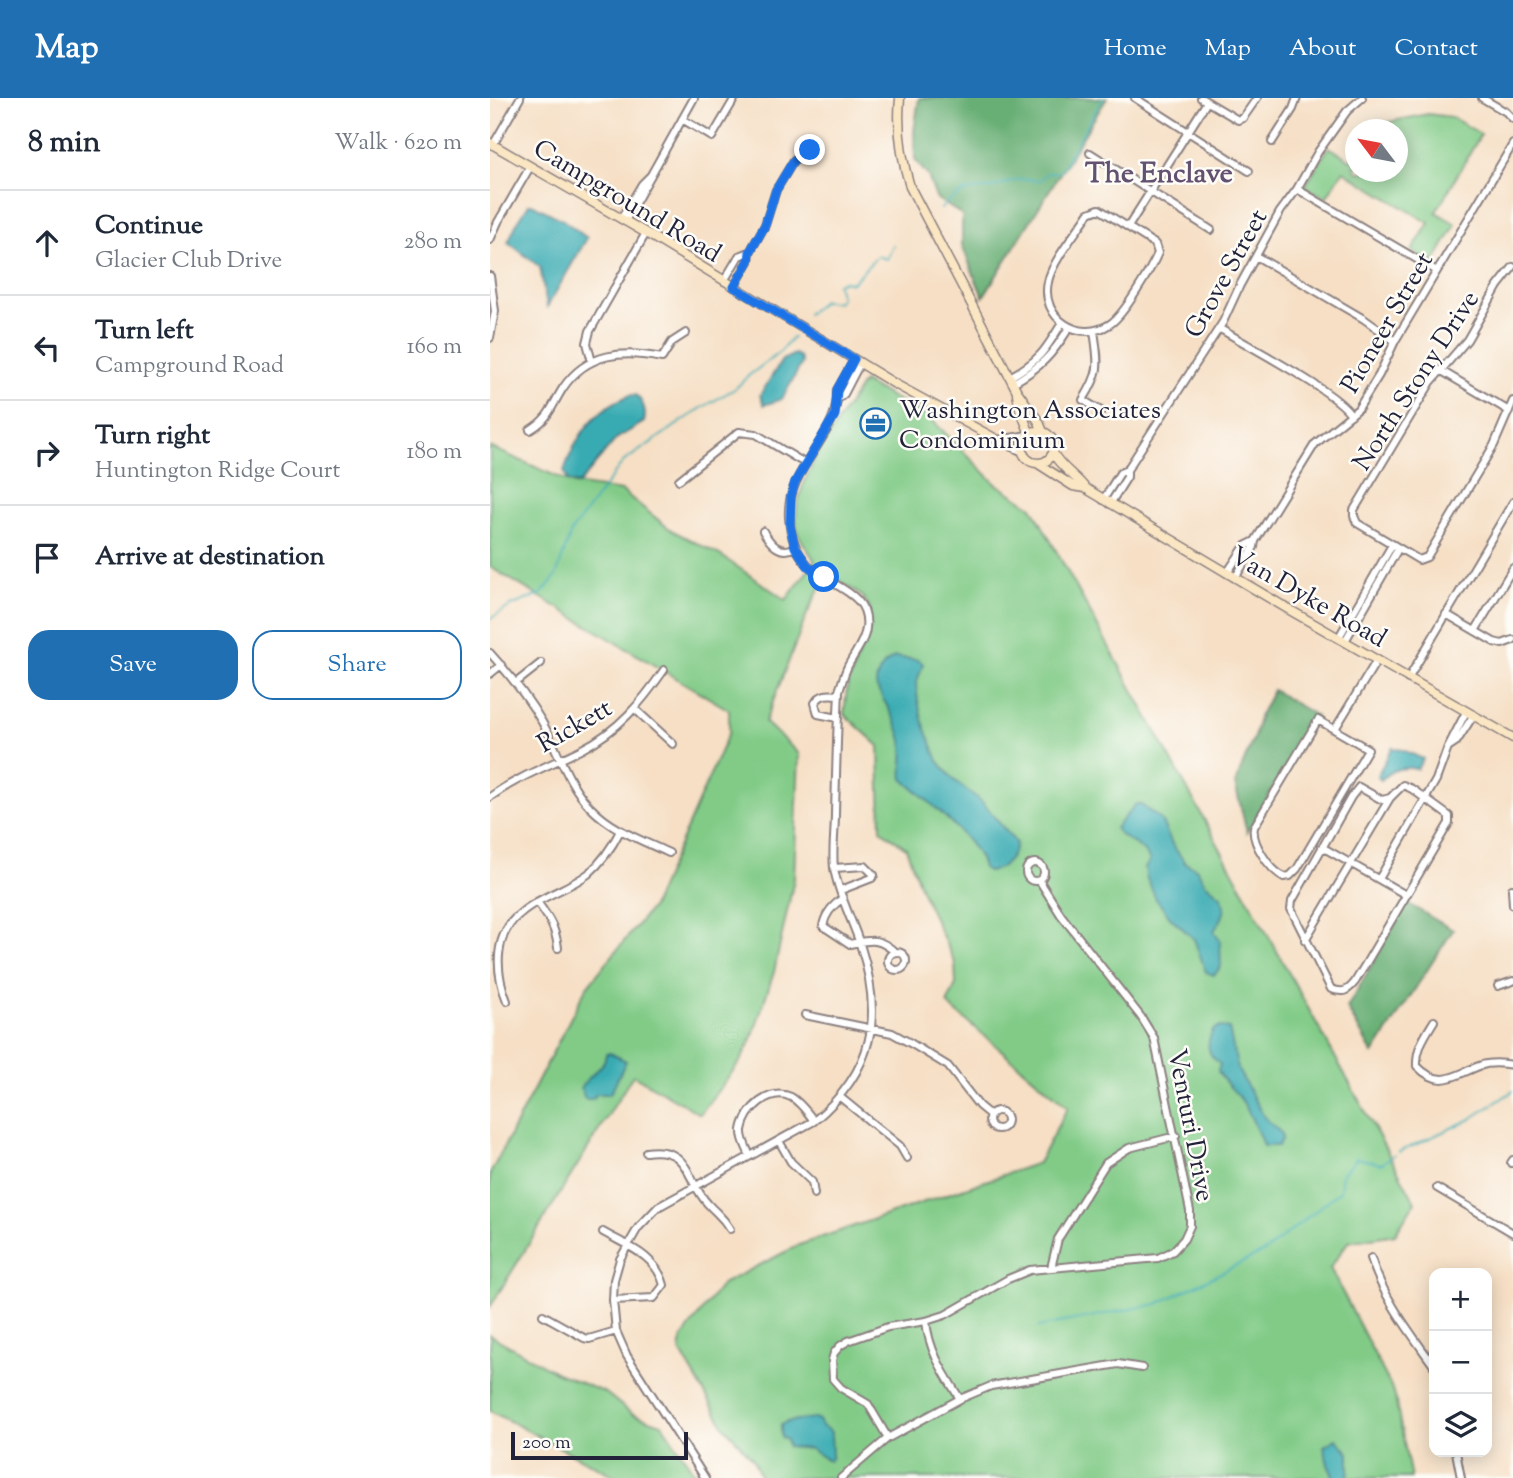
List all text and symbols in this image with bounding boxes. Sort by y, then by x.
text: Map [35,25,99,73]
text: Home [1104,32,1167,66]
text: Map [1205,32,1251,66]
text: About [1289,32,1356,66]
text: Contact [1394,32,1478,66]
north arrow [1345,119,1408,182]
text: 8 min [28,122,100,165]
text: Walk · 620 m [334,127,462,160]
street label: Campground Road [526,131,728,273]
route end [794,134,825,165]
district label: The Enclave [1085,155,1233,195]
street label: Grove Street [1177,203,1278,345]
text: Continue [95,208,203,245]
icon: ahead [28,224,66,262]
text: 280 m [404,226,462,259]
text: Glacier Club Drive [95,245,282,278]
street label: Pioneer Street [1333,246,1444,401]
street label: North Stony Drive [1345,284,1489,479]
text: Turn left [95,313,194,350]
icon: left [28,329,66,367]
text: 160 m [407,331,462,364]
text: Campground Road [95,350,284,383]
place label: Washington Associates Condominium [899,393,1161,460]
office icon: Washington Associates Condominium [859,407,893,441]
text: Turn right [95,418,210,455]
icon: right [28,434,66,472]
text: 180 m [407,436,462,469]
text: Huntington Ridge Court [95,455,340,488]
street label: Van Dyke Road [1222,538,1393,658]
icon: arrive [28,539,66,577]
text: Arrive at destination [95,539,325,576]
route start [808,561,839,592]
button: Save [28,630,238,700]
button: Share [252,630,462,700]
street label: Rickett [531,691,620,763]
street label: Venturi Drive [1157,1046,1222,1205]
map controls [1429,1268,1492,1457]
button: + [1429,1268,1492,1331]
button: − [1429,1331,1492,1394]
button: layers [1429,1394,1492,1457]
scale bar [511,1429,688,1461]
text: 200 m [522,1430,571,1457]

